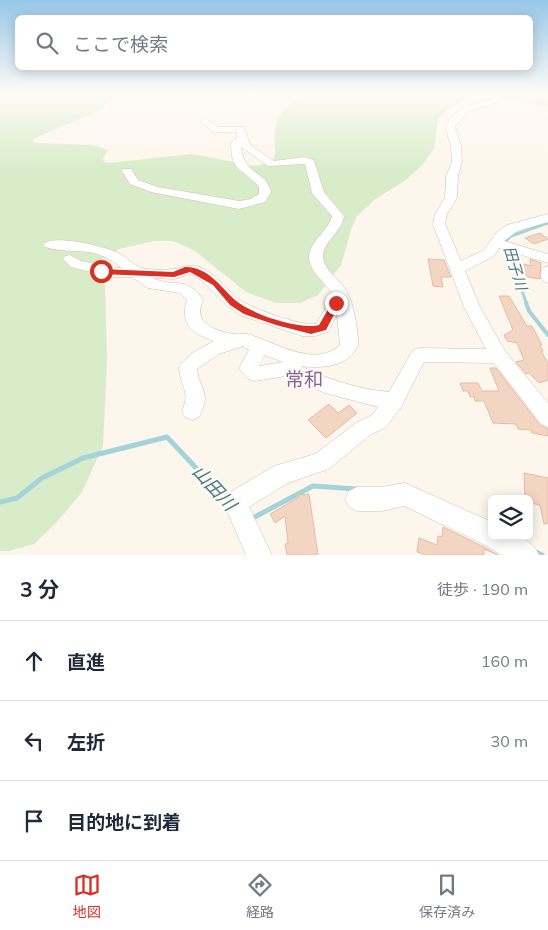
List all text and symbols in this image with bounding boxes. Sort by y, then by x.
search box [15,15,533,70]
icon: search [33,29,61,57]
text: ここで検索 [73,32,168,56]
water label: 田子川 [500,244,532,294]
route start [90,260,113,283]
route end [325,292,348,315]
district label: 常和 [285,367,323,391]
water label: 山田川 [188,460,243,517]
map controls [488,495,533,540]
button: layers [488,495,533,540]
text: 3 分 [20,576,59,602]
text: 徒歩 · 190 m [437,579,528,599]
icon: ahead [20,647,48,675]
text: 直進 [67,650,105,674]
text: 160 m [481,651,528,671]
icon: left [20,727,48,755]
text: 左折 [67,730,105,754]
text: 30 m [491,731,528,751]
icon: arrive [20,807,48,835]
text: 目的地に到着 [67,810,181,834]
tab: 地図 [73,871,101,921]
tab: 経路 [246,871,274,921]
tab: 保存済み [419,871,475,921]

